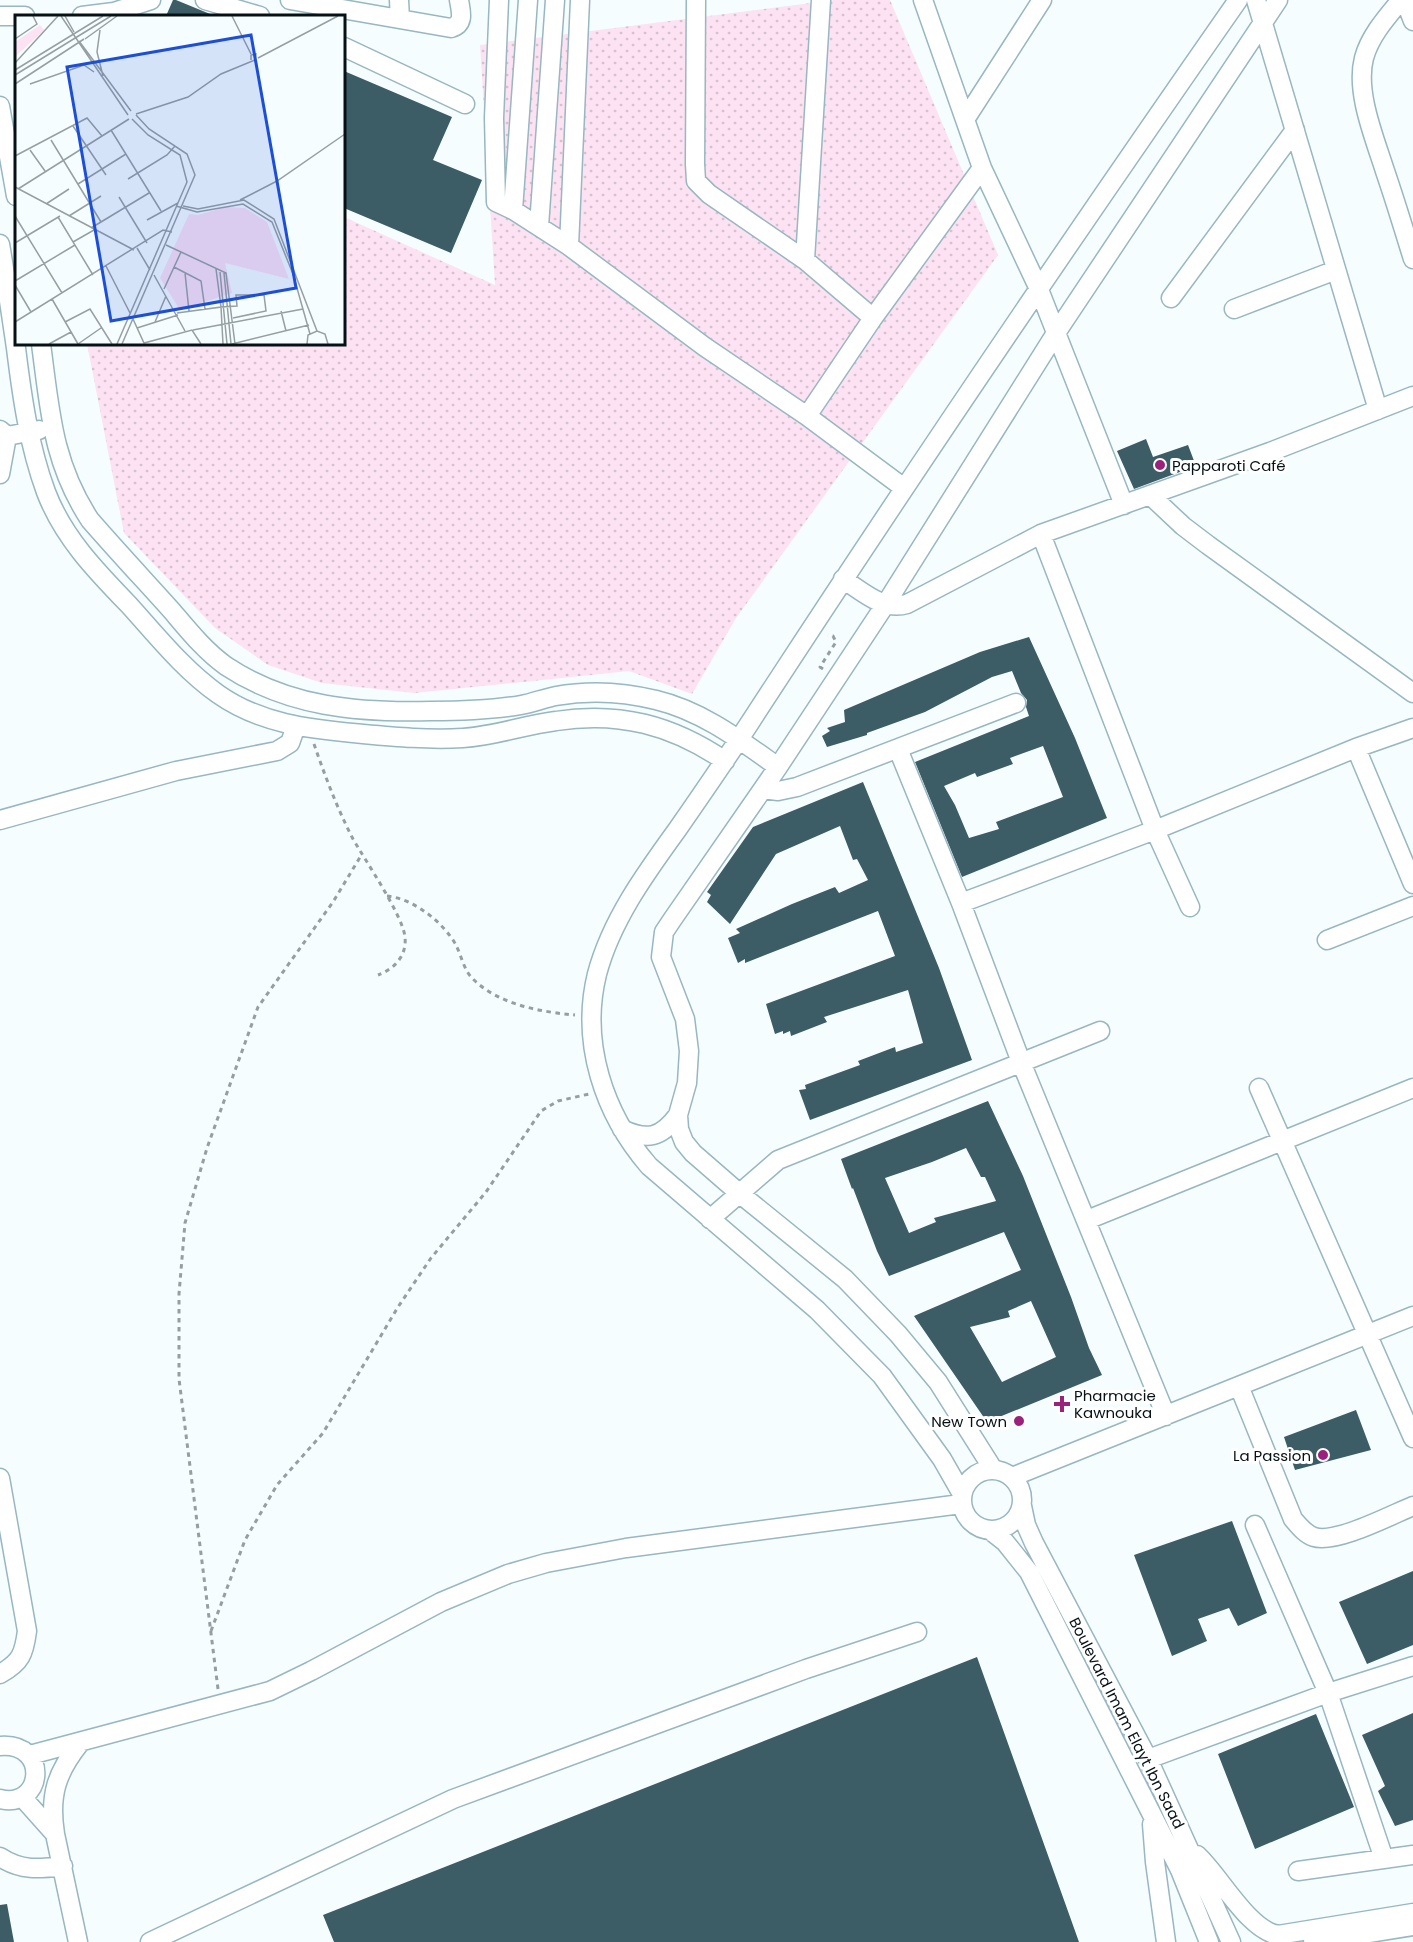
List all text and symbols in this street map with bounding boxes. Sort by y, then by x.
inset map [15,15,345,345]
place label: Papparoti Café [1172,455,1286,476]
marker: Papparoti Café [1153,458,1167,472]
place label: Pharmacie Kawnouka [1074,1385,1156,1423]
marker: Pharmacie Kawnouka [1055,1397,1069,1411]
place label: New Town [931,1411,1007,1432]
marker: New Town [1012,1414,1026,1428]
place label: La Passion [1233,1445,1311,1466]
marker: La Passion [1316,1448,1330,1462]
street label: Boulevard Imam Elayt Ibn Saad [1064,1614,1190,1832]

